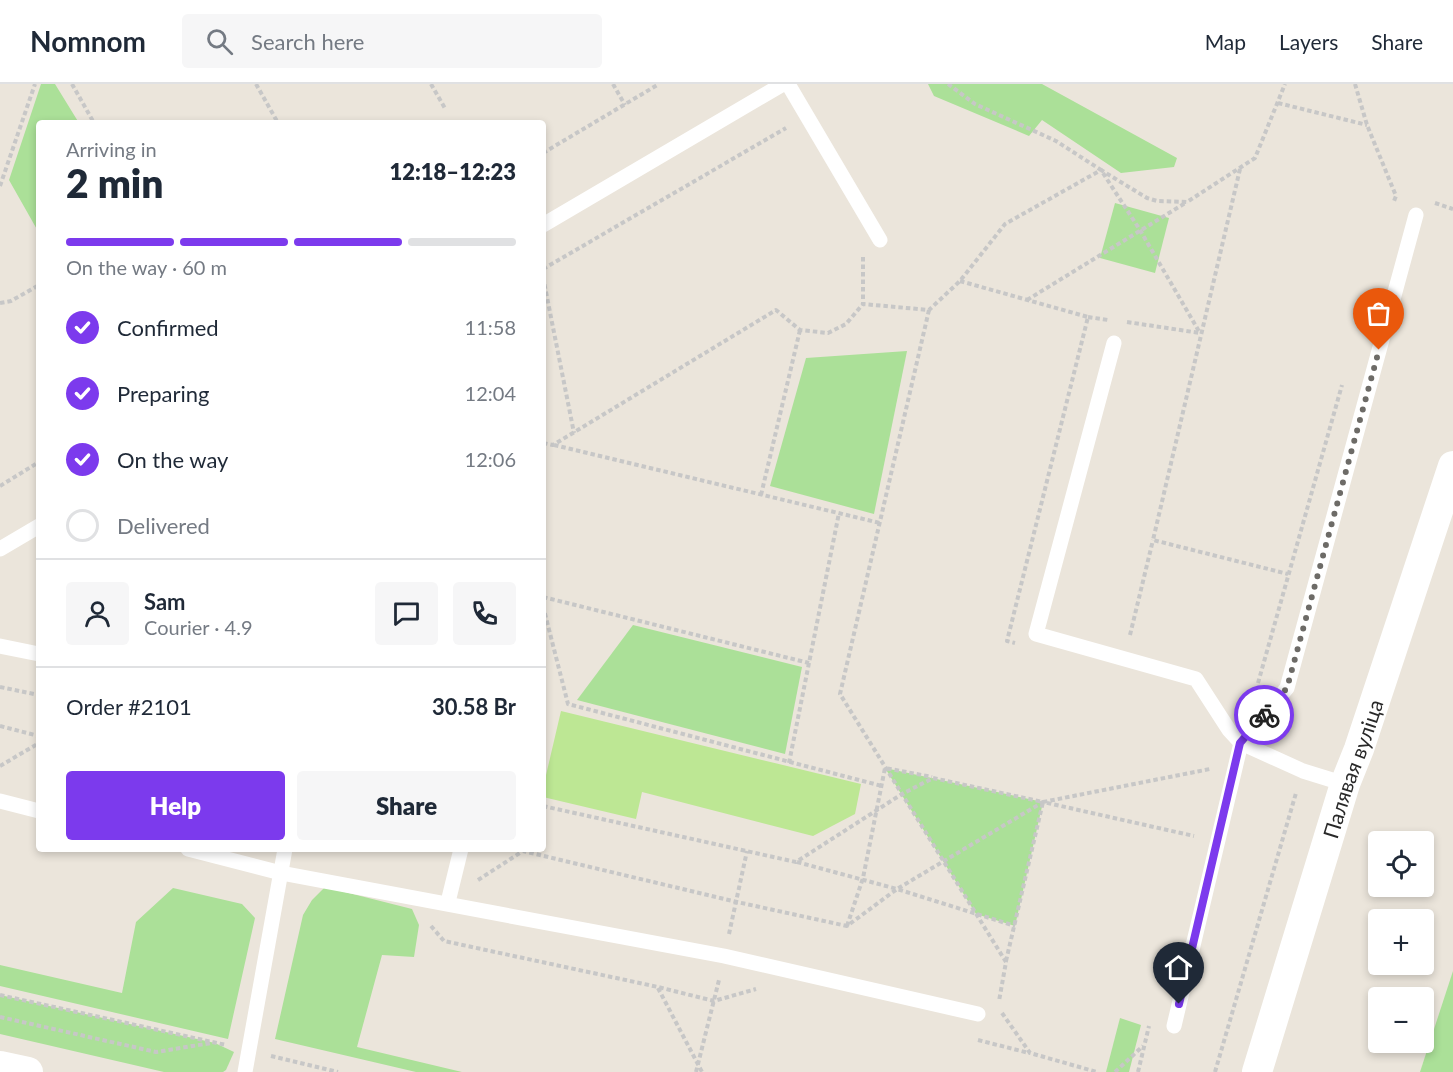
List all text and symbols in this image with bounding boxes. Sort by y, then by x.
search box [182,14,602,68]
text: Nomnom [30,24,146,58]
icon: search [203,25,236,58]
text: Search here [251,28,364,55]
text: Map [1205,29,1246,54]
text: Layers [1279,29,1338,54]
text: Share [1371,29,1423,54]
text: Arriving in [66,137,157,161]
text: 12:18–12:23 [390,158,516,185]
text: 2 min [66,160,163,206]
text: On the way · 60 m [66,255,227,279]
pin [1353,288,1404,350]
icon: bag [1362,297,1395,330]
icon: check [66,311,99,344]
text: Confirmed [117,314,219,341]
text: 11:58 [465,315,516,339]
icon: check [66,377,99,410]
text: Preparing [117,380,209,407]
text: 12:04 [465,381,516,405]
icon: check [66,443,99,476]
text: On the way [117,446,228,473]
text: 12:06 [465,447,516,471]
text: Delivered [117,512,210,539]
button: person [66,582,129,645]
button: chat [375,582,438,645]
button: phone [453,582,516,645]
text: Sam [144,588,186,615]
text: Courier · 4.9 [144,615,253,639]
courier [1234,685,1294,745]
text: Order #2101 [66,693,192,720]
text: 30.58 Br [432,693,516,720]
street label: Палявая вуліца [1317,696,1387,841]
icon: bike [1248,699,1281,732]
button: Help [66,771,285,840]
button: Share [297,771,516,840]
map controls [1368,831,1434,1053]
button: locate [1368,831,1434,897]
button: + [1368,909,1434,975]
pin [1153,942,1204,1004]
icon: home [1162,951,1195,984]
button: − [1368,987,1434,1053]

